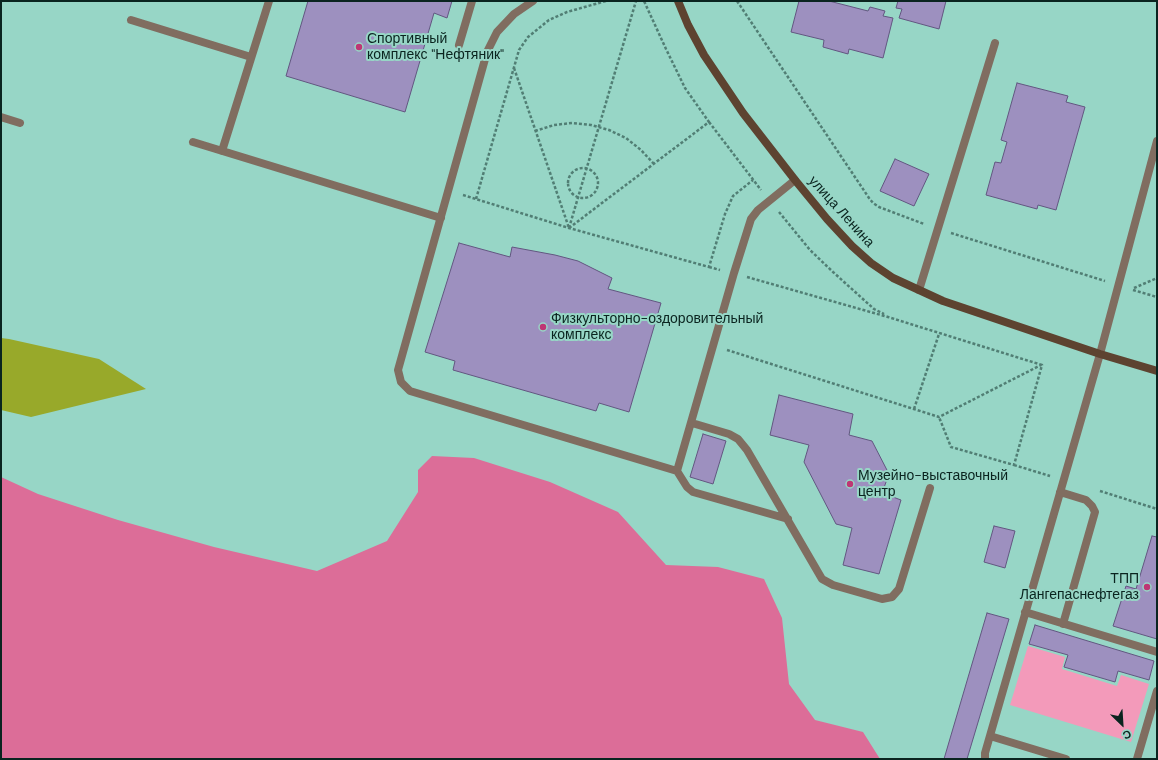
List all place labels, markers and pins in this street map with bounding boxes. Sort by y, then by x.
place label: Спортивный комплекс "Нефтяник" [367,31,504,64]
marker: Спортивный комплекс "Нефтяник" [354,42,364,52]
place label: Физкульторно-оздоровительный комплекс [551,311,763,344]
marker: Физкульторно-оздоровительный комплекс [538,322,548,332]
place label: Музейно-выставочный центр [858,468,1008,500]
marker: Музейно-выставочный центр [845,479,855,489]
place label: ТПП Лангепаснефтегаз [1020,571,1139,604]
marker: ТПП Лангепаснефтегаз [1142,582,1152,592]

